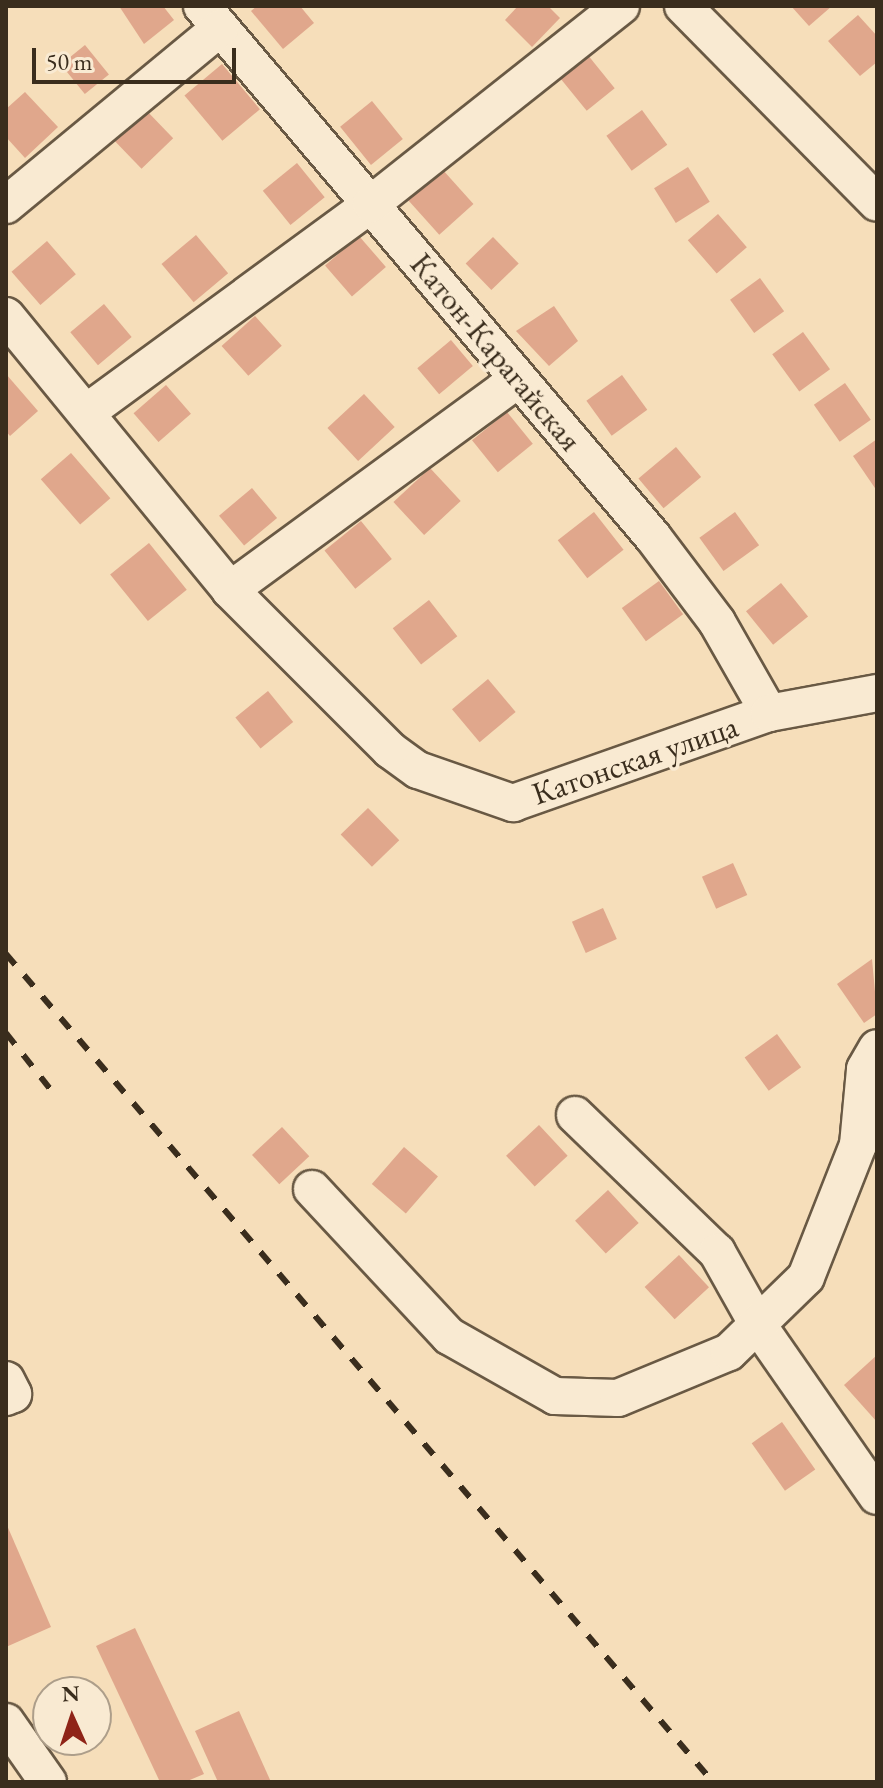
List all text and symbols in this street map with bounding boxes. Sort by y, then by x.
scale bar [36,32,240,82]
text: 50 m [46,46,93,77]
street label: Катон-Карагайская [402,245,590,459]
street label: Катонская улица [527,707,743,813]
north arrow [32,1676,112,1756]
text: N [61,1679,80,1708]

